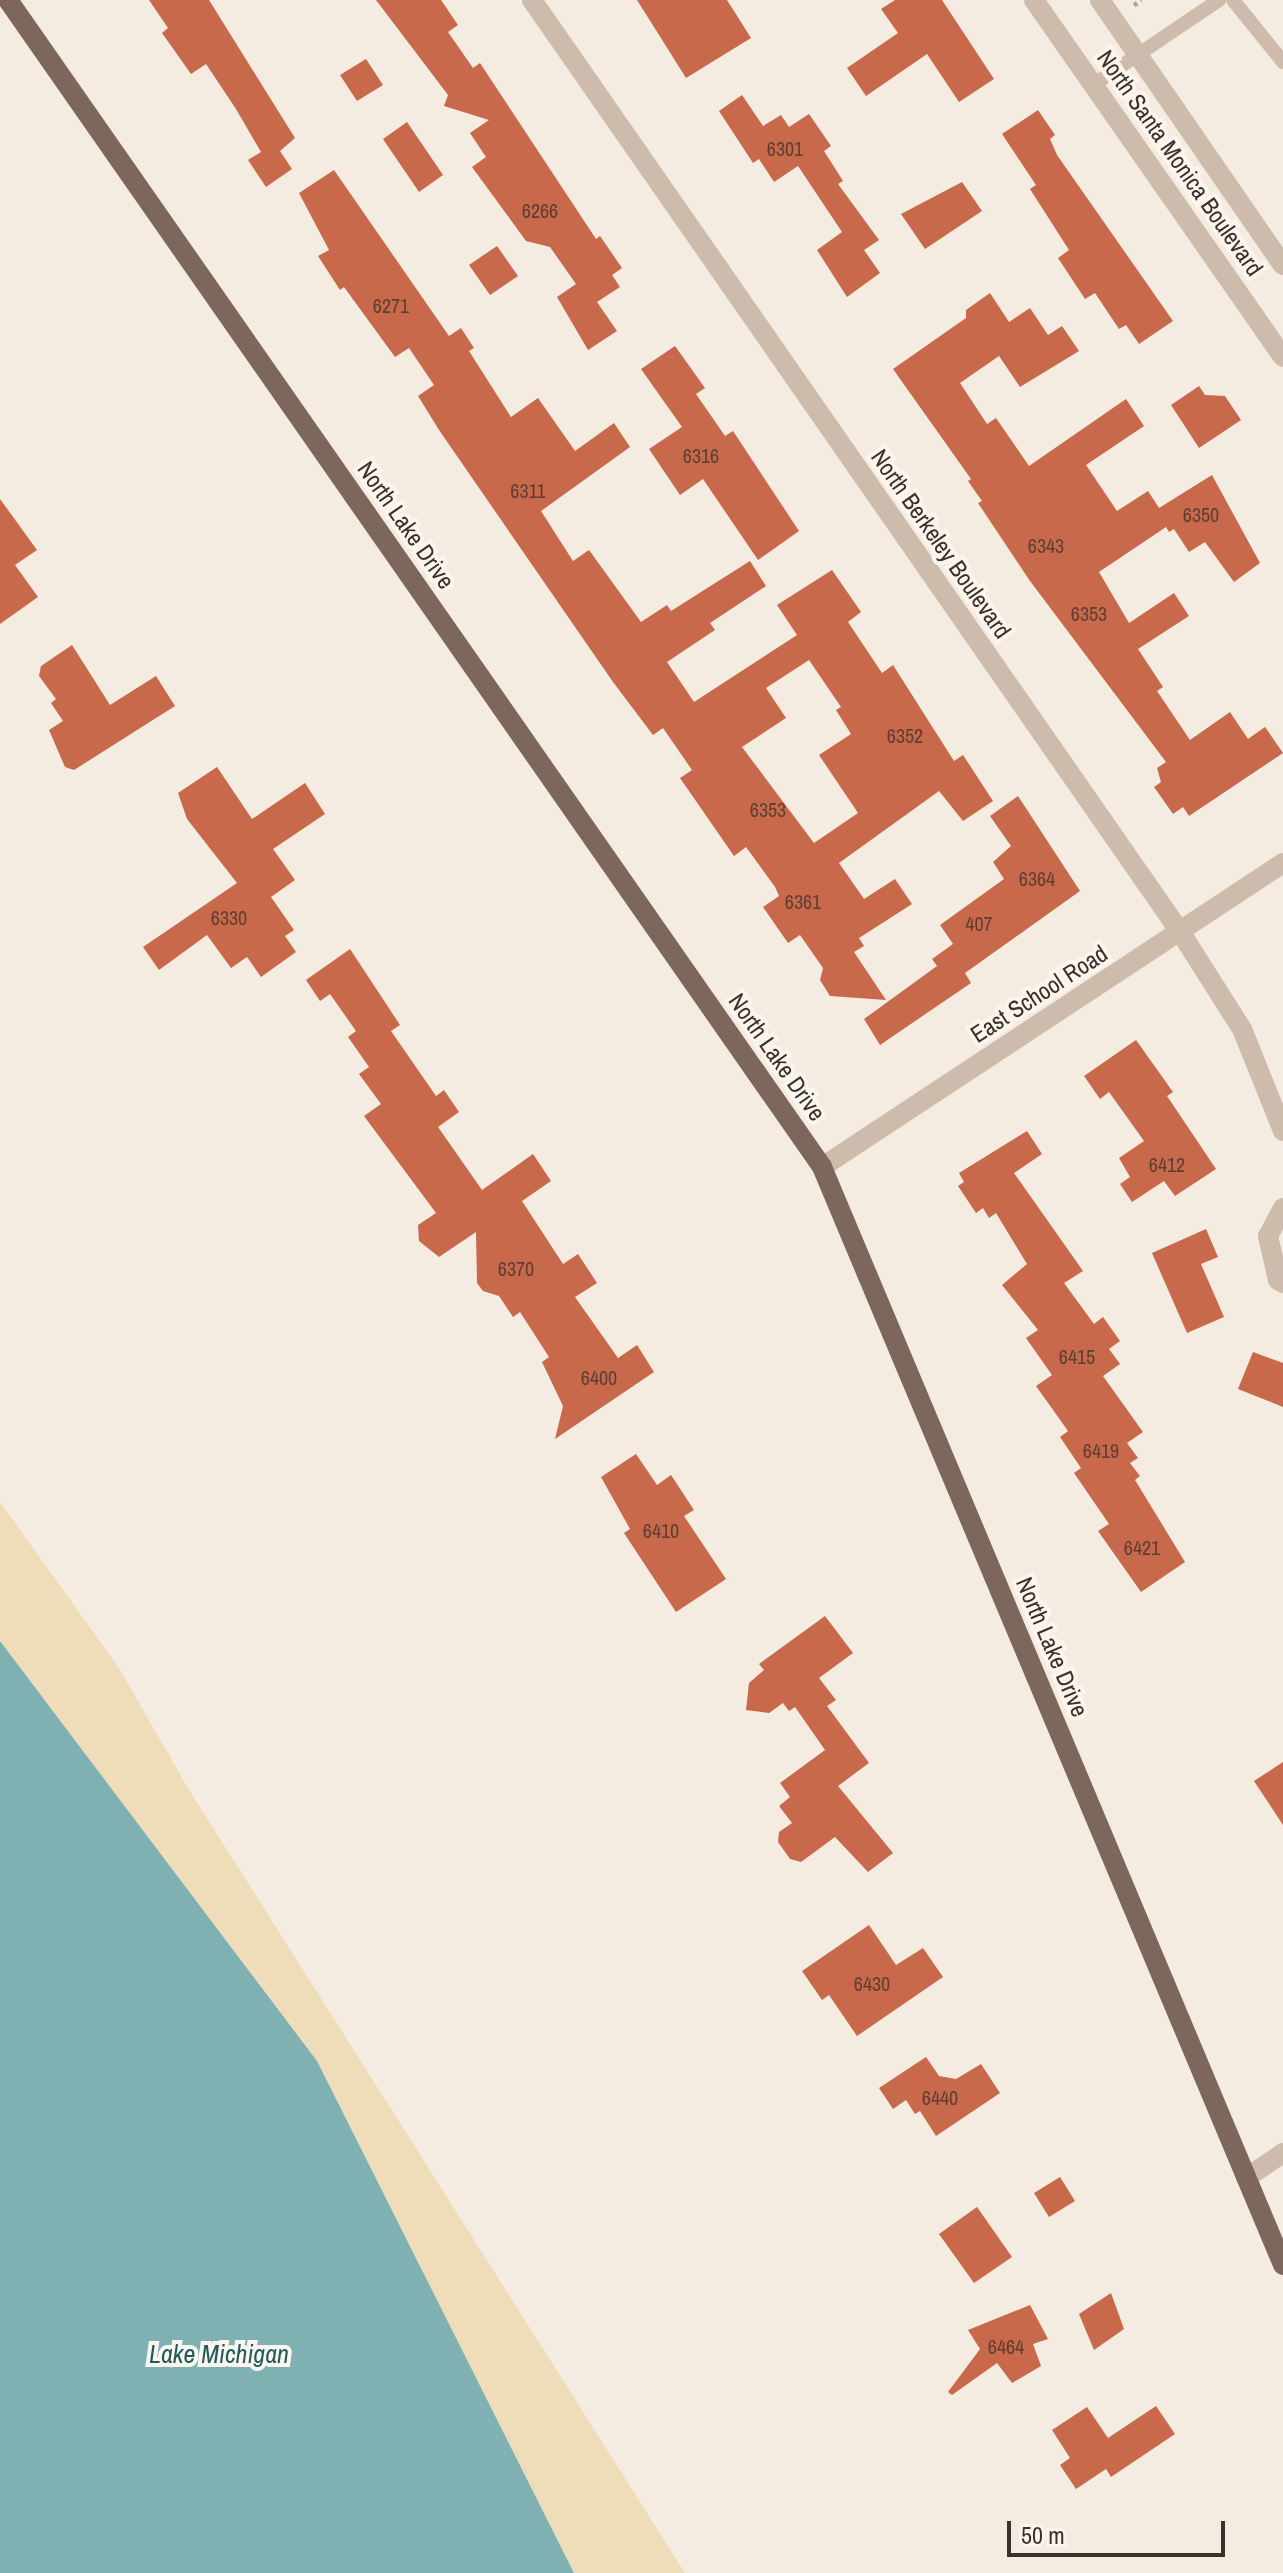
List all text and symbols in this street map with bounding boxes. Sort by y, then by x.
street label: North Santa Monica Boulevard [1091,45,1269,281]
house number: 6301 [767,136,803,160]
house number: 6266 [522,198,558,222]
house number: 6271 [373,293,409,317]
house number: 6316 [683,443,719,467]
street label: North Berkeley Boulevard [865,444,1017,644]
street label: North Lake Drive [352,456,460,594]
house number: 6311 [510,478,546,502]
house number: 6350 [1183,502,1219,526]
house number: 6343 [1028,533,1064,557]
house number: 6353 [1071,601,1107,625]
house number: 6352 [887,723,923,747]
house number: 6353 [750,797,786,821]
house number: 6364 [1019,866,1055,890]
house number: 6361 [785,889,821,913]
house number: 6330 [211,905,247,929]
house number: 407 [965,911,993,935]
street label: East School Road [965,939,1113,1049]
street label: North Lake Drive [723,988,831,1126]
house number: 6412 [1149,1152,1185,1176]
house number: 6370 [498,1256,534,1280]
house number: 6415 [1059,1344,1095,1368]
house number: 6400 [581,1365,617,1389]
house number: 6419 [1083,1438,1119,1462]
house number: 6410 [643,1518,679,1542]
house number: 6421 [1124,1535,1160,1559]
street label: North Lake Drive [1010,1573,1094,1721]
house number: 6430 [854,1971,890,1995]
house number: 6440 [922,2085,958,2109]
house number: 6464 [988,2334,1024,2358]
water label: Lake Michigan [149,2338,289,2370]
scale bar [1011,2505,1229,2555]
text: 50 m [1021,2519,1065,2551]

